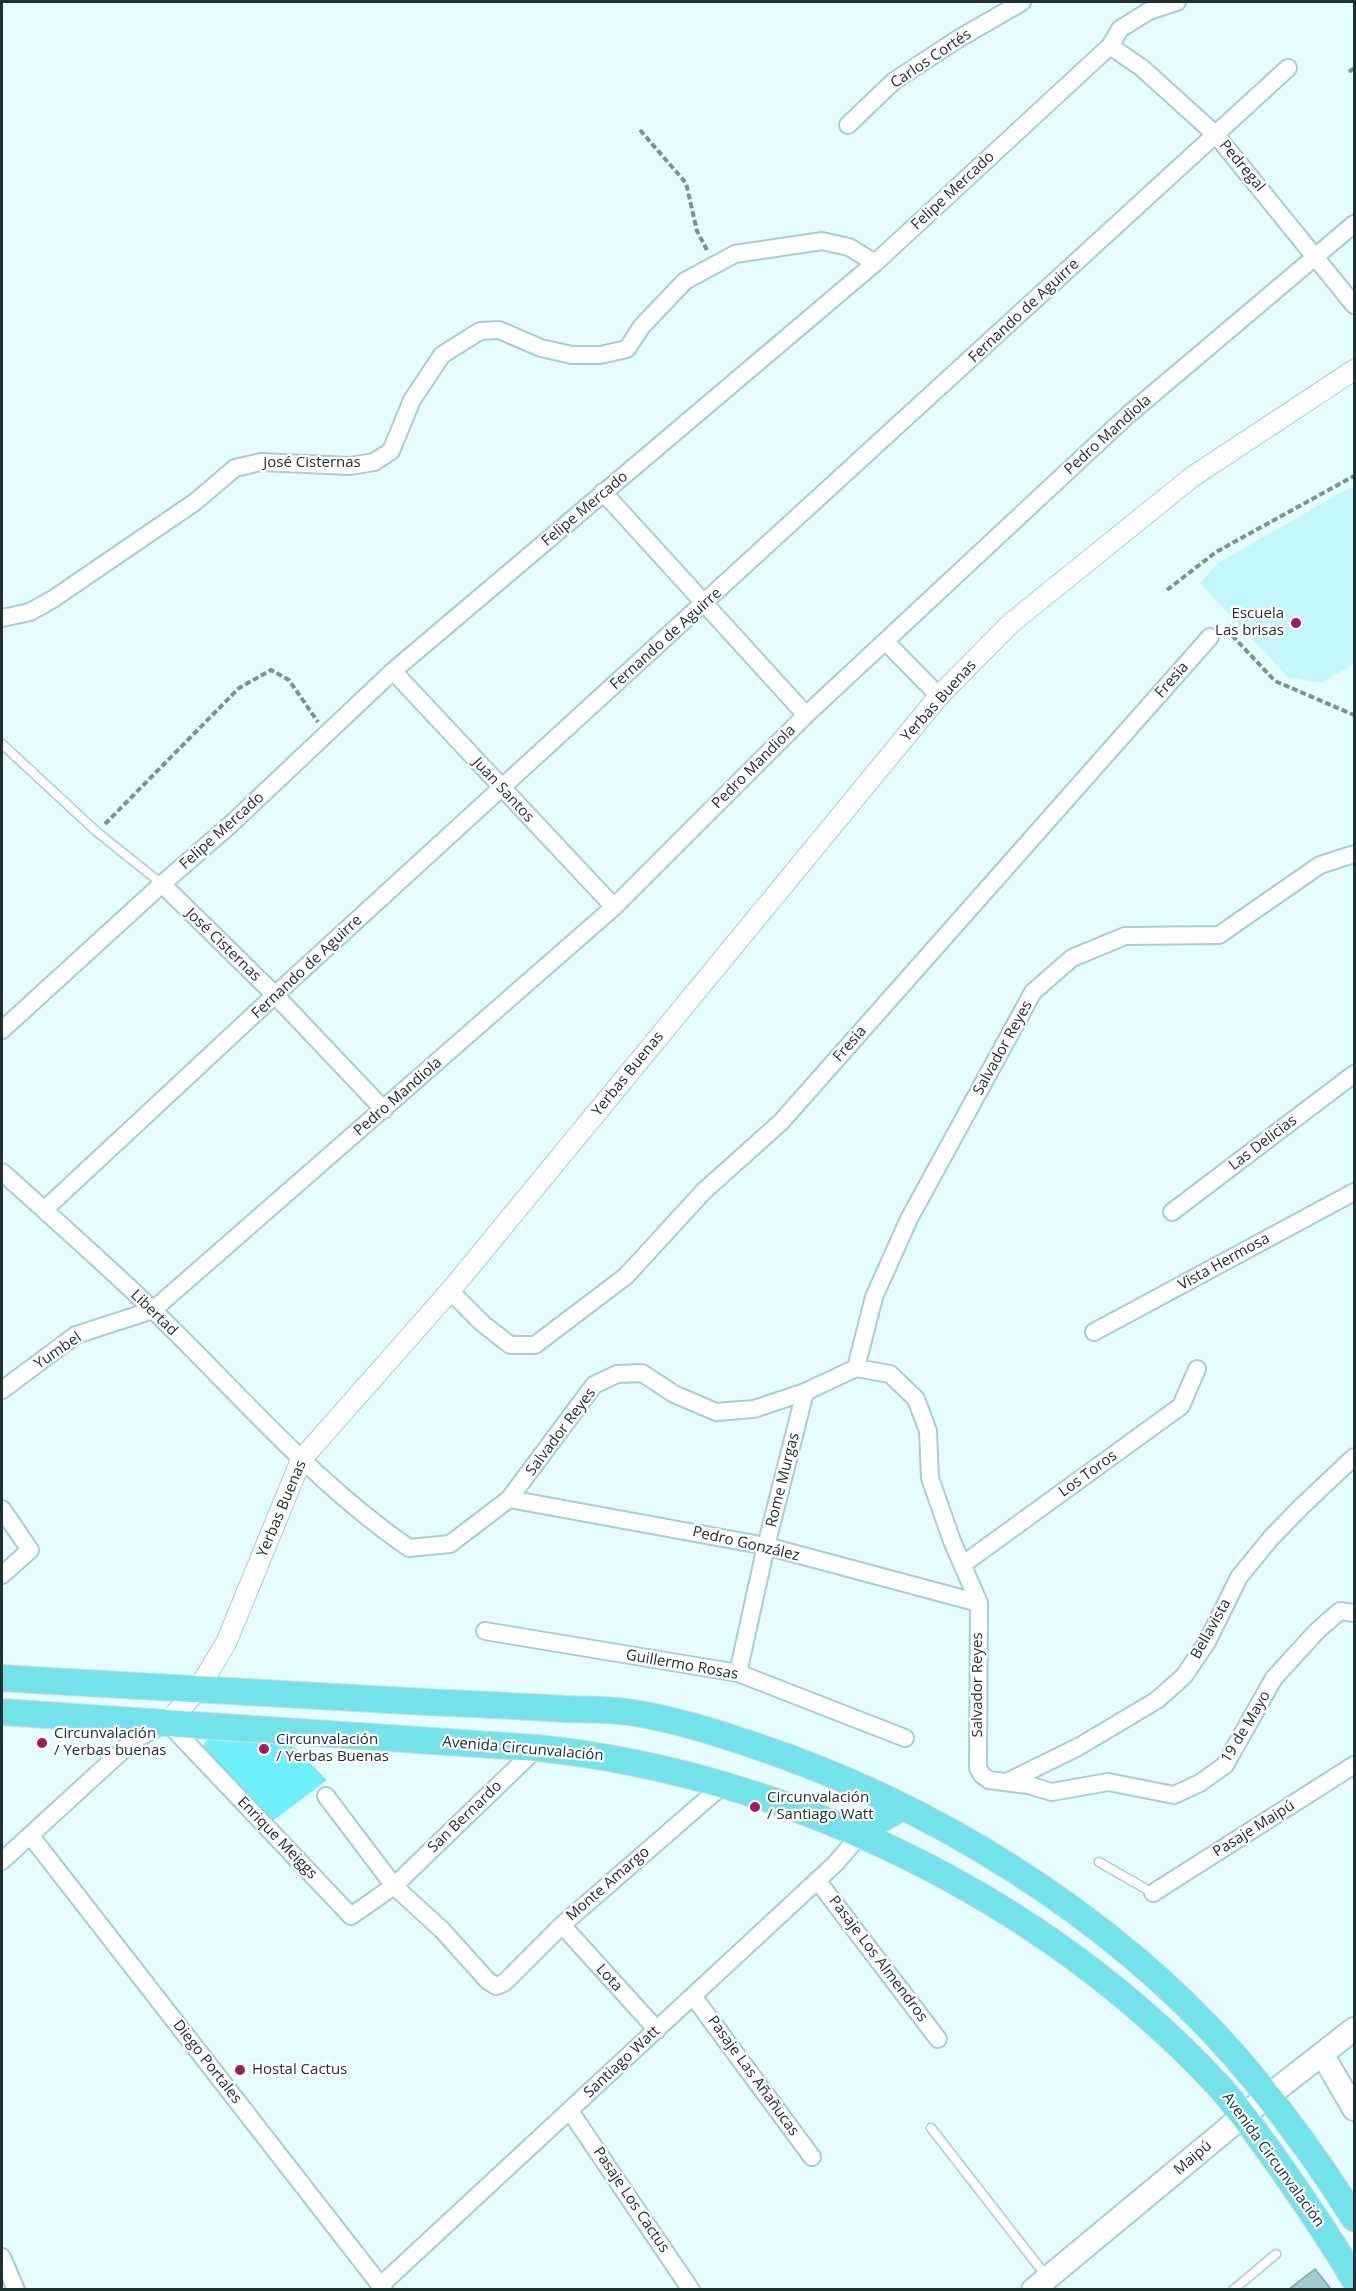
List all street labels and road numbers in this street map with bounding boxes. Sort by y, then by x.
street label: Carlos Cortés [887,25,975,93]
street label: Pedregal [1215,137,1269,195]
street label: Felipe Mercado [908,148,998,234]
street label: Fernando de Aguirre [965,255,1083,367]
street label: Pedro Mandiola [1061,391,1155,479]
street label: José Cisternas [263,454,361,472]
street label: Felipe Mercado [538,468,632,550]
street label: Fernando de Aguirre [607,584,725,694]
street label: Yerbas Buenas [898,657,980,745]
street label: Fresia [1152,658,1192,702]
street label: Pedro Mandiola [708,721,800,813]
street label: Juan Santos [468,754,538,826]
street label: Felipe Mercado [176,789,268,873]
street label: José Cisternas [182,905,264,985]
street label: Fernando de Aguirre [248,911,366,1023]
street label: Salvador Reyes [970,998,1036,1098]
street label: Fresia [830,1022,870,1066]
street label: Yerbas Buenas [588,1028,668,1120]
street label: Pedro Mandiola [350,1054,446,1140]
street label: Las Delicias [1225,1112,1301,1174]
street label: Vista Hermosa [1175,1230,1273,1294]
street label: Libertad [127,1286,181,1340]
street label: Yumbel [31,1329,85,1373]
street label: Salvador Reyes [522,1385,600,1479]
street label: Rome Murgas [763,1431,803,1529]
street label: Los Toros [1055,1447,1121,1501]
street label: Yerbas Buenas [253,1458,311,1560]
street label: Pedro González [691,1523,801,1565]
street label: Bellavista [1187,1596,1235,1662]
street label: Salvador Reyes [969,1632,987,1738]
street label: Guillermo Rosas [624,1646,740,1684]
street label: 19 de Mayo [1217,1688,1275,1766]
street label: Avenida Circunvalación [442,1733,604,1765]
street label: San Bernardo [424,1777,506,1857]
street label: Enrique Meiggs [233,1793,321,1883]
street label: Pasaje Maipú [1210,1797,1298,1861]
street label: Monte Amargo [563,1843,653,1925]
street label: Pasaje Los Almendros [825,1892,931,2026]
street label: Lota [592,1961,626,1995]
street label: Pasaje Las Añañucas [703,2012,803,2140]
street label: Diego Portales [169,2017,245,2107]
street label: Santiago Watt [580,2022,664,2102]
street label: Avenida Circunvalación [1218,2089,1328,2231]
street label: Maipú [1170,2137,1216,2179]
street label: Pasaje Los Cactus [589,2144,673,2256]

